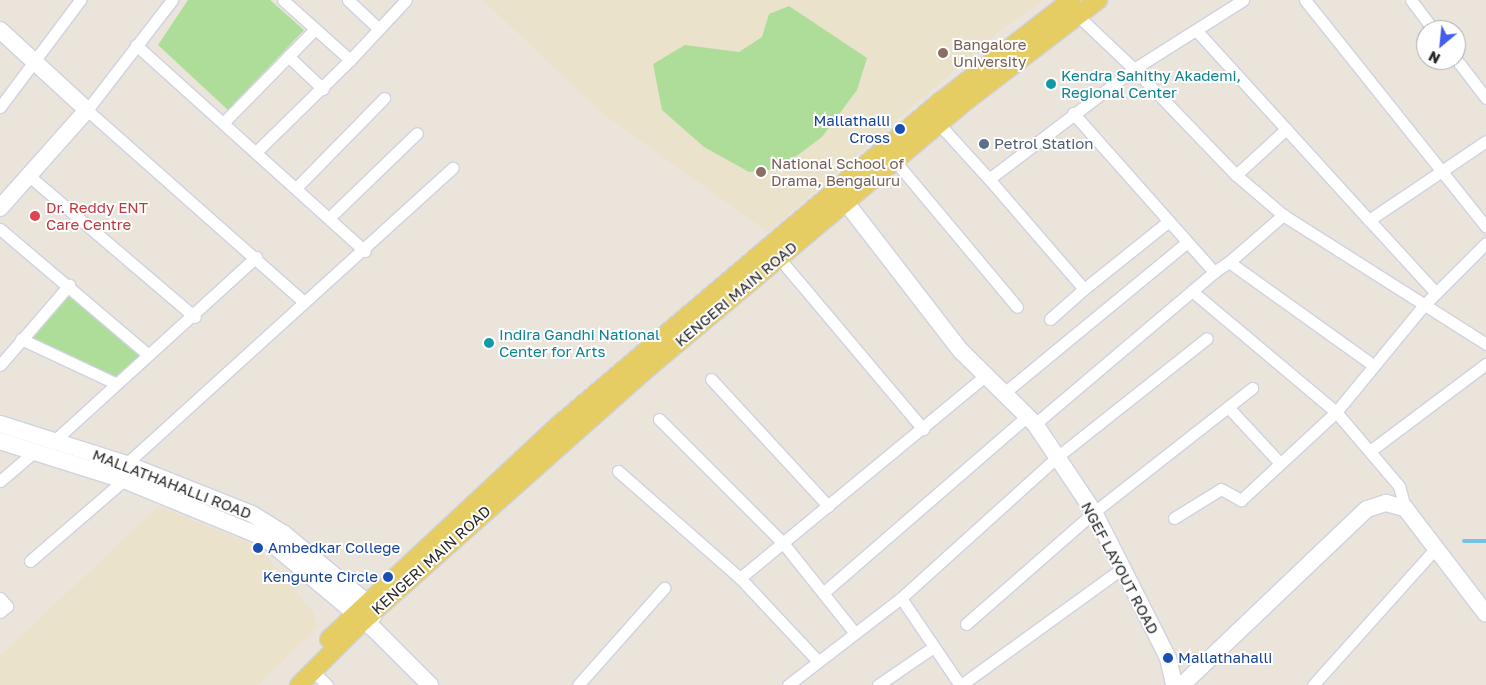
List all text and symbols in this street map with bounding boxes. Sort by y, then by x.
north arrow [1416,20,1466,70]
place label: Bangalore University [953,35,1027,70]
marker: Bangalore University [937,47,949,59]
text: N [1426,48,1443,68]
place label: Kendra Sahithy Akademi, Regional Center [1061,66,1241,101]
marker: Kendra Sahithy Akademi, Regional Center [1045,78,1057,90]
place label: Mallathalli Cross [813,111,890,146]
marker: Mallathalli Cross [894,123,906,135]
place label: Petrol Station [994,135,1093,153]
marker: Petrol Station [978,138,990,150]
place label: National School of Drama, Bengaluru [771,154,904,189]
marker: National School of Drama, Bengaluru [755,166,767,178]
place label: Dr. Reddy ENT Care Centre [46,198,148,233]
marker: Dr. Reddy ENT Care Centre [28,209,42,223]
street label: KENGERI MAIN ROAD [671,238,801,350]
place label: Indira Gandhi National Center for Arts [499,325,660,360]
marker: Indira Gandhi National Center for Arts [483,337,495,349]
street label: MALLATHAHALLI ROAD [90,445,254,523]
street label: NGEF LAYOUT ROAD [1078,499,1162,637]
street label: KENGERI MAIN ROAD [368,502,494,618]
place label: Ambedkar College [268,539,400,557]
marker: Ambedkar College [252,542,264,554]
place label: Kengunte Circle [263,568,378,586]
marker: Kengunte Circle [382,571,394,583]
place label: Mallathahalli [1178,649,1272,667]
marker: Mallathahalli [1162,652,1174,664]

